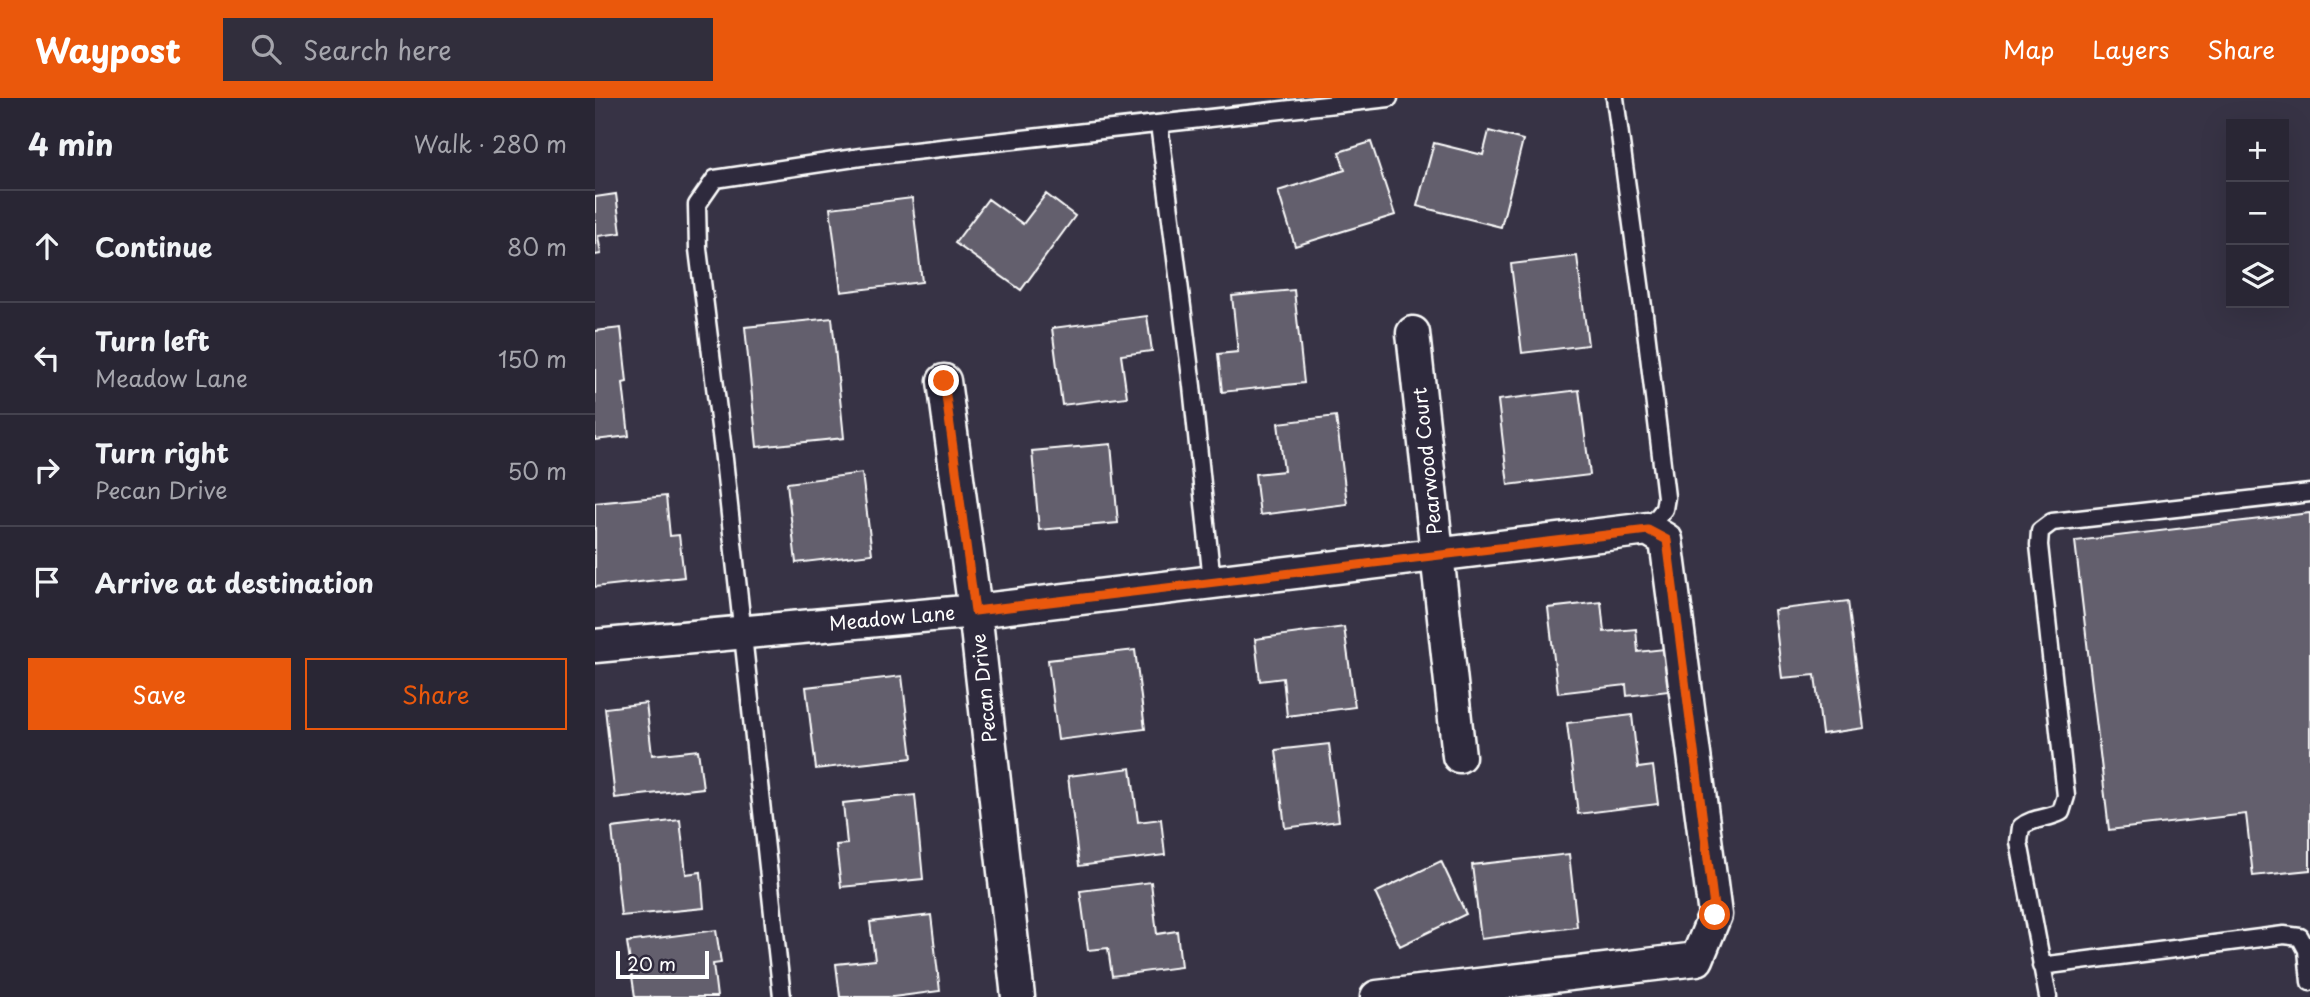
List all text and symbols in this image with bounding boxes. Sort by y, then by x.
search box [223,18,713,81]
text: Waypost [35,24,181,74]
icon: search [247,30,285,68]
text: Search here [303,30,452,69]
text: Map [2003,31,2054,67]
text: Layers [2092,31,2169,67]
text: Share [2207,31,2275,67]
map controls [2226,119,2289,308]
button: + [2226,119,2289,182]
text: 4 min [28,121,114,166]
text: Walk · 280 m [414,126,567,161]
button: − [2226,182,2289,245]
icon: ahead [28,227,66,265]
text: Continue [95,227,212,266]
text: 80 m [507,229,567,264]
button: layers [2226,245,2289,308]
text: Turn left [95,321,210,360]
icon: left [28,339,66,377]
text: 150 m [498,341,567,376]
text: Meadow Lane [95,360,248,395]
route end [928,365,959,396]
street label: Pearwood Court [1404,386,1448,536]
text: Turn right [95,433,229,472]
icon: right [28,451,66,489]
text: 50 m [507,453,567,488]
text: Pecan Drive [95,472,227,507]
icon: arrive [28,563,66,601]
text: Arrive at destination [95,563,374,602]
street label: Meadow Lane [828,598,956,636]
street label: Pecan Drive [963,632,1003,744]
button: Save [28,658,291,730]
button: Share [305,658,567,730]
route start [1699,899,1730,930]
scale bar [616,948,709,980]
text: 20 m [627,949,676,977]

